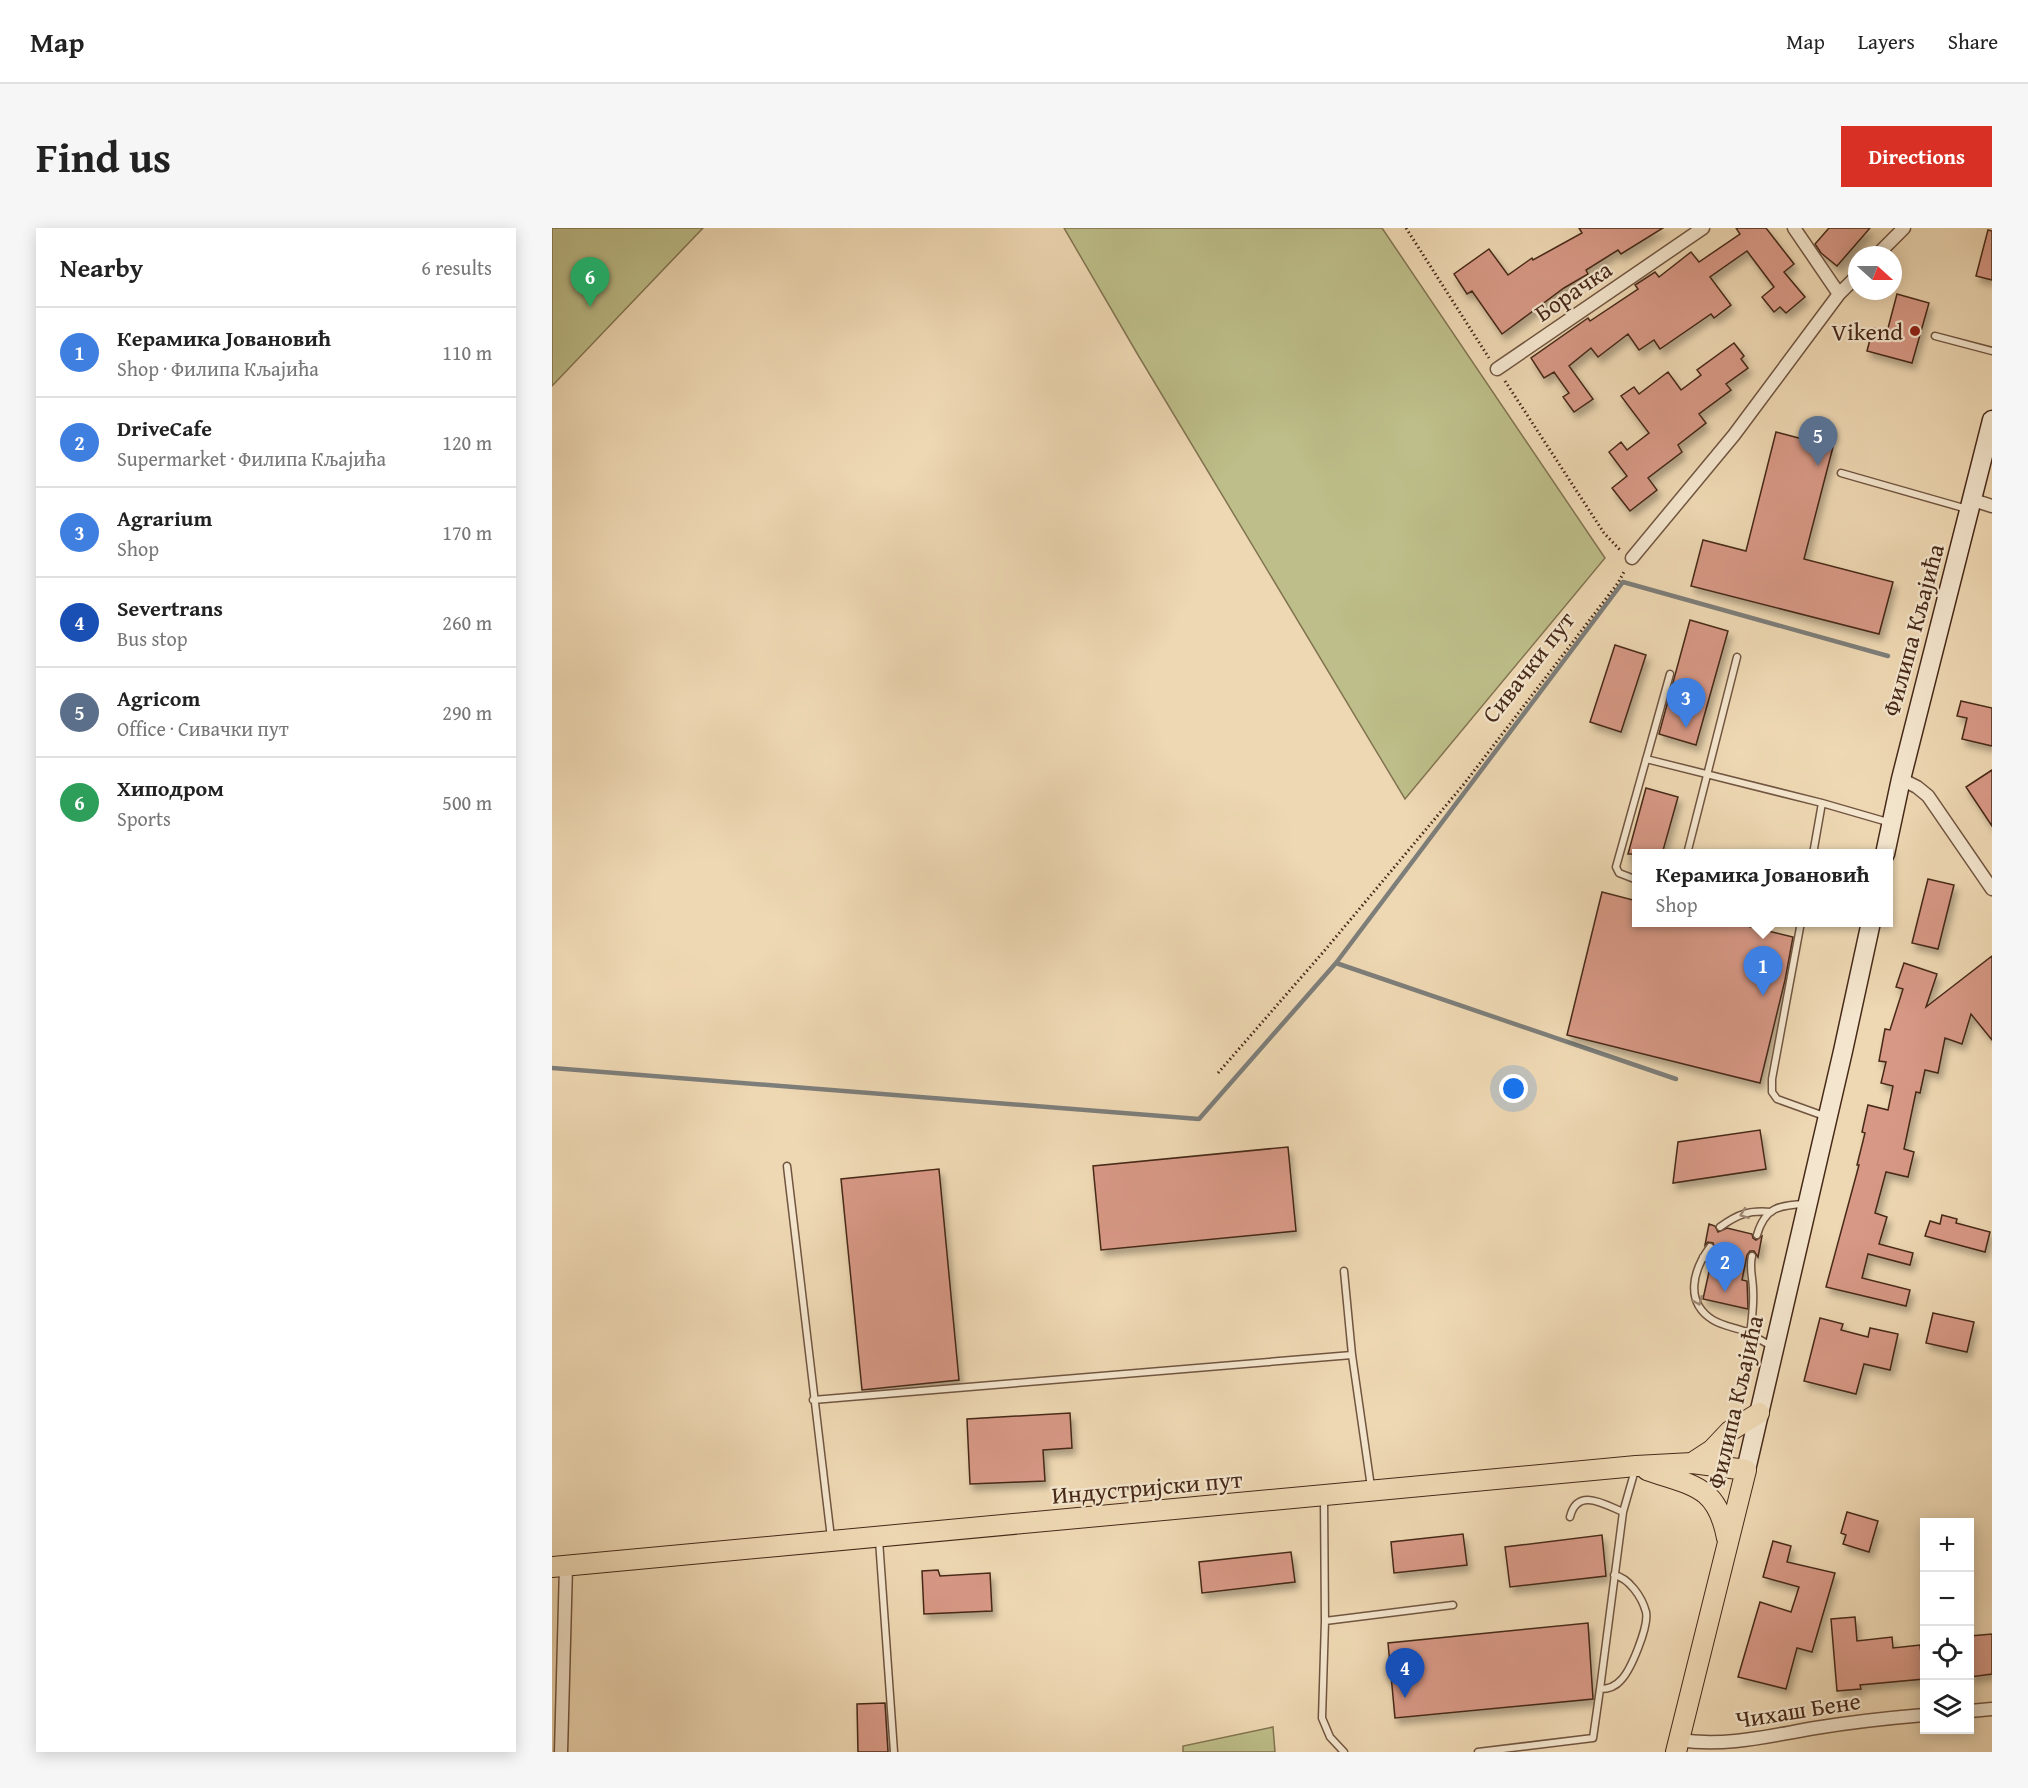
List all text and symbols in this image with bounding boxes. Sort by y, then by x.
text: Map [30,21,84,62]
text: Map [1786,26,1825,57]
text: Layers [1858,26,1915,57]
text: Share [1948,26,1998,57]
text: Find us [36,126,171,187]
button: Directions [1841,126,1992,187]
north arrow [1848,246,1902,300]
text: Nearby [60,248,143,287]
street label: Борачка [1527,252,1619,330]
text: 6 results [421,253,492,282]
pin: 6 [570,257,609,307]
place label: Vikend [1831,314,1903,349]
text: Керамика Јовановић [117,322,331,354]
marker: Vikend [1908,324,1922,338]
text: 1 [74,338,85,367]
text: 110 m [442,338,492,367]
text: Shop · Филипа Кљајића [117,354,319,383]
text: DriveCafe [117,412,212,444]
pin: 5 [1798,416,1838,466]
text: 2 [74,428,85,457]
text: 120 m [442,428,492,457]
text: Supermarket · Филипа Кљајића [117,444,386,473]
text: Agrarium [117,502,212,534]
text: 3 [74,518,85,547]
text: 170 m [442,518,492,547]
text: Shop [117,534,159,563]
street label: Филипа Кљајића [1873,539,1953,720]
text: Severtrans [117,592,223,624]
street label: Сивачки пут [1473,604,1583,730]
text: 4 [74,608,85,637]
text: 260 m [442,608,492,637]
text: Bus stop [117,624,188,653]
pin: 3 [1666,678,1706,728]
text: Agricom [117,682,200,714]
text: 5 [74,698,85,727]
text: 290 m [442,698,492,727]
text: Office · Сивачки пут [117,714,289,743]
text: Хиподром [117,772,224,804]
text: 6 [74,788,85,817]
text: 500 m [442,788,492,817]
text: Sports [117,804,171,833]
popup [1632,849,1893,927]
text: Керамика Јовановић [1655,858,1870,890]
text: Shop [1655,890,1697,919]
pin: 1 [1744,946,1782,996]
your location [1499,1074,1528,1103]
one-way arrow [1740,1207,1750,1220]
pin: 2 [1706,1242,1744,1292]
one-way arrow [1691,1294,1703,1305]
street label: Филипа Кљајића [1698,1311,1772,1492]
street label: Индустријски пут [1050,1461,1244,1513]
map controls [1920,1518,1974,1734]
button: + [1920,1518,1974,1572]
button: − [1920,1572,1974,1626]
button: locate [1920,1626,1974,1680]
pin: 4 [1386,1648,1424,1698]
button: layers [1920,1680,1974,1734]
street label: Чихаш Бене [1733,1683,1863,1737]

